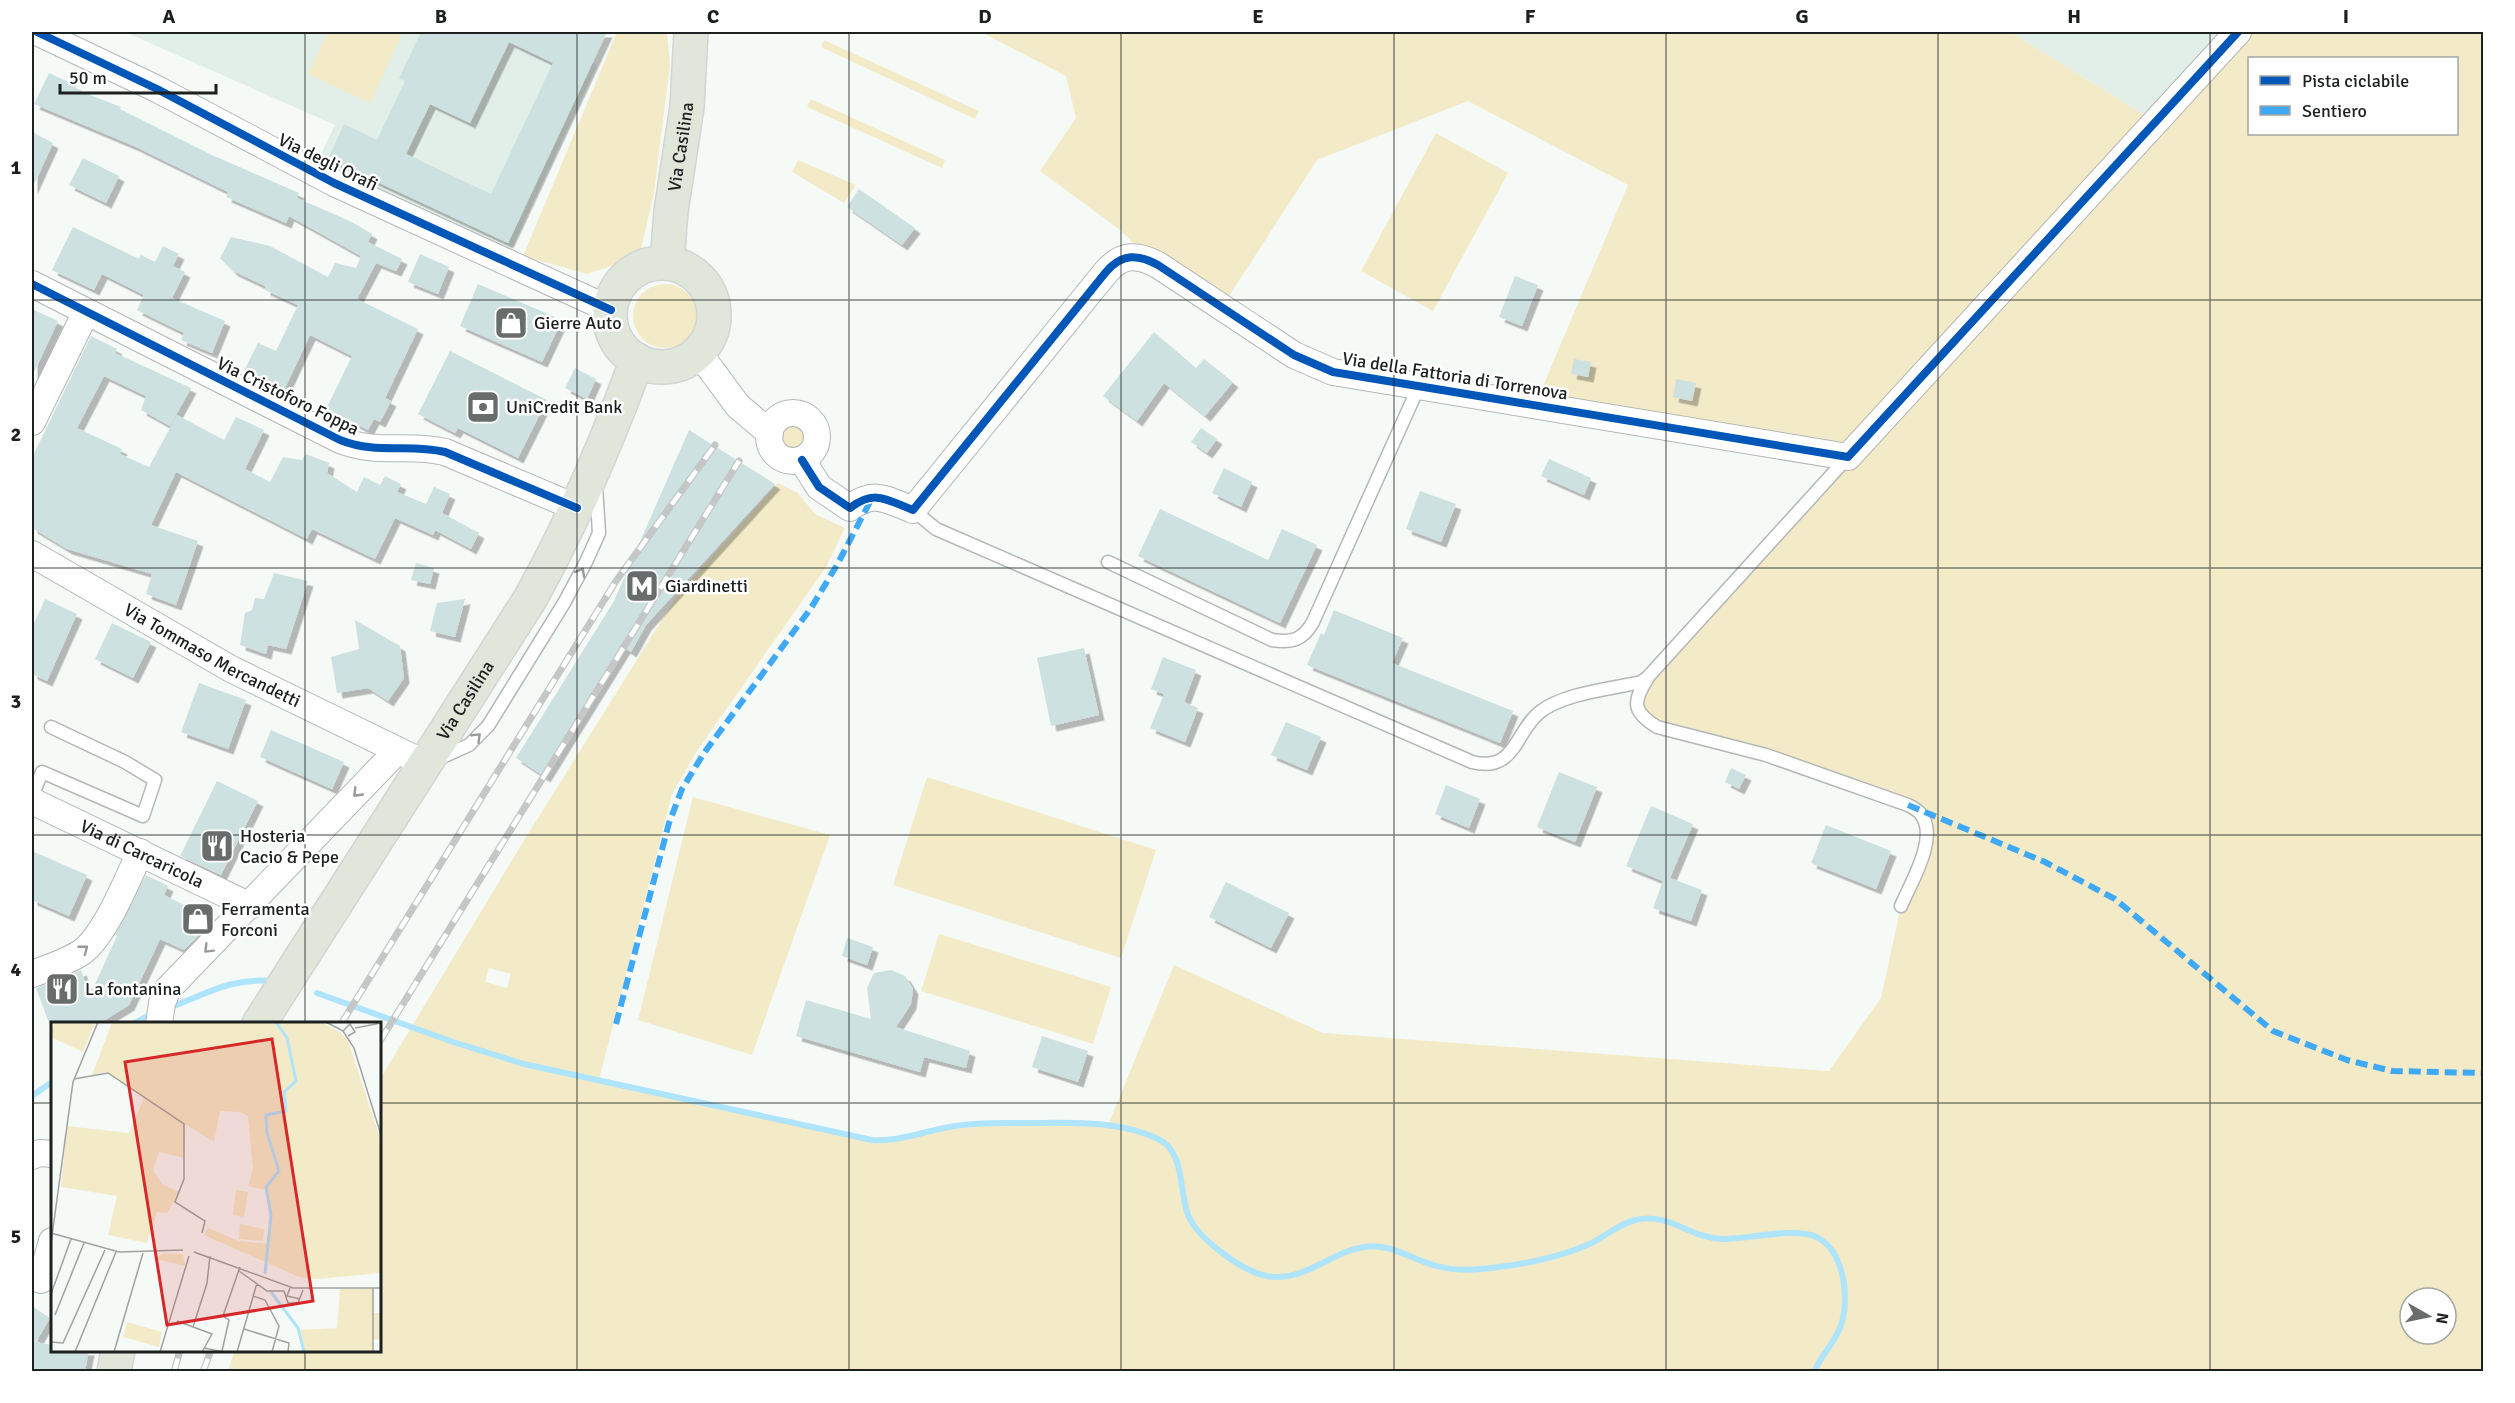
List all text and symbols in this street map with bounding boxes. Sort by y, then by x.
text: A [163,4,176,29]
text: B [435,4,447,29]
text: C [707,4,719,29]
text: D [978,4,992,29]
text: E [1252,4,1264,29]
text: F [1525,4,1536,29]
text: G [1795,4,1809,29]
text: H [2067,4,2081,29]
text: I [2343,4,2349,29]
scale bar [60,57,216,95]
legend [2248,57,2458,135]
text: 50 m [69,67,107,89]
text: Pista ciclabile [2302,70,2409,92]
text: Sentiero [2302,100,2367,122]
street label: Via Casilina [663,102,698,193]
street label: Via degli Orafi [274,128,382,196]
text: 1 [11,155,22,180]
shop icon: Gierre Auto [493,305,529,341]
place label: Gierre Auto [534,312,622,334]
street label: Via della Fattoria di Torrenova [1341,347,1569,405]
street label: Via Cristoforo Foppa [213,352,363,440]
bank icon: UniCredit Bank [465,389,501,425]
place label: UniCredit Bank [506,396,622,418]
text: 2 [11,422,21,447]
one-way arrow [573,568,585,578]
metro station icon: Giardinetti [624,568,660,604]
place label: Giardinetti [665,575,748,597]
street label: Via Tommaso Mercandetti [120,599,304,712]
street label: Via Casilina [432,656,499,744]
text: 3 [11,689,21,714]
one-way arrow [470,733,480,744]
one-way arrow [353,786,364,796]
street label: Via di Carcaricola [77,815,207,893]
place label: Hosteria Cacio & Pepe [240,825,339,868]
restaurant icon: Hosteria Cacio & Pepe [199,828,235,864]
place label: Ferramenta Forconi [221,898,310,941]
shop icon: Ferramenta Forconi [180,901,216,937]
one-way arrow [204,941,215,952]
one-way arrow [77,945,88,956]
text: 4 [11,957,22,982]
restaurant icon: La fontanina [44,971,80,1007]
place label: La fontanina [85,978,181,1000]
inset map [51,1022,381,1352]
text: 5 [11,1224,21,1249]
north arrow [2398,1286,2458,1346]
text: N [2431,1311,2453,1325]

